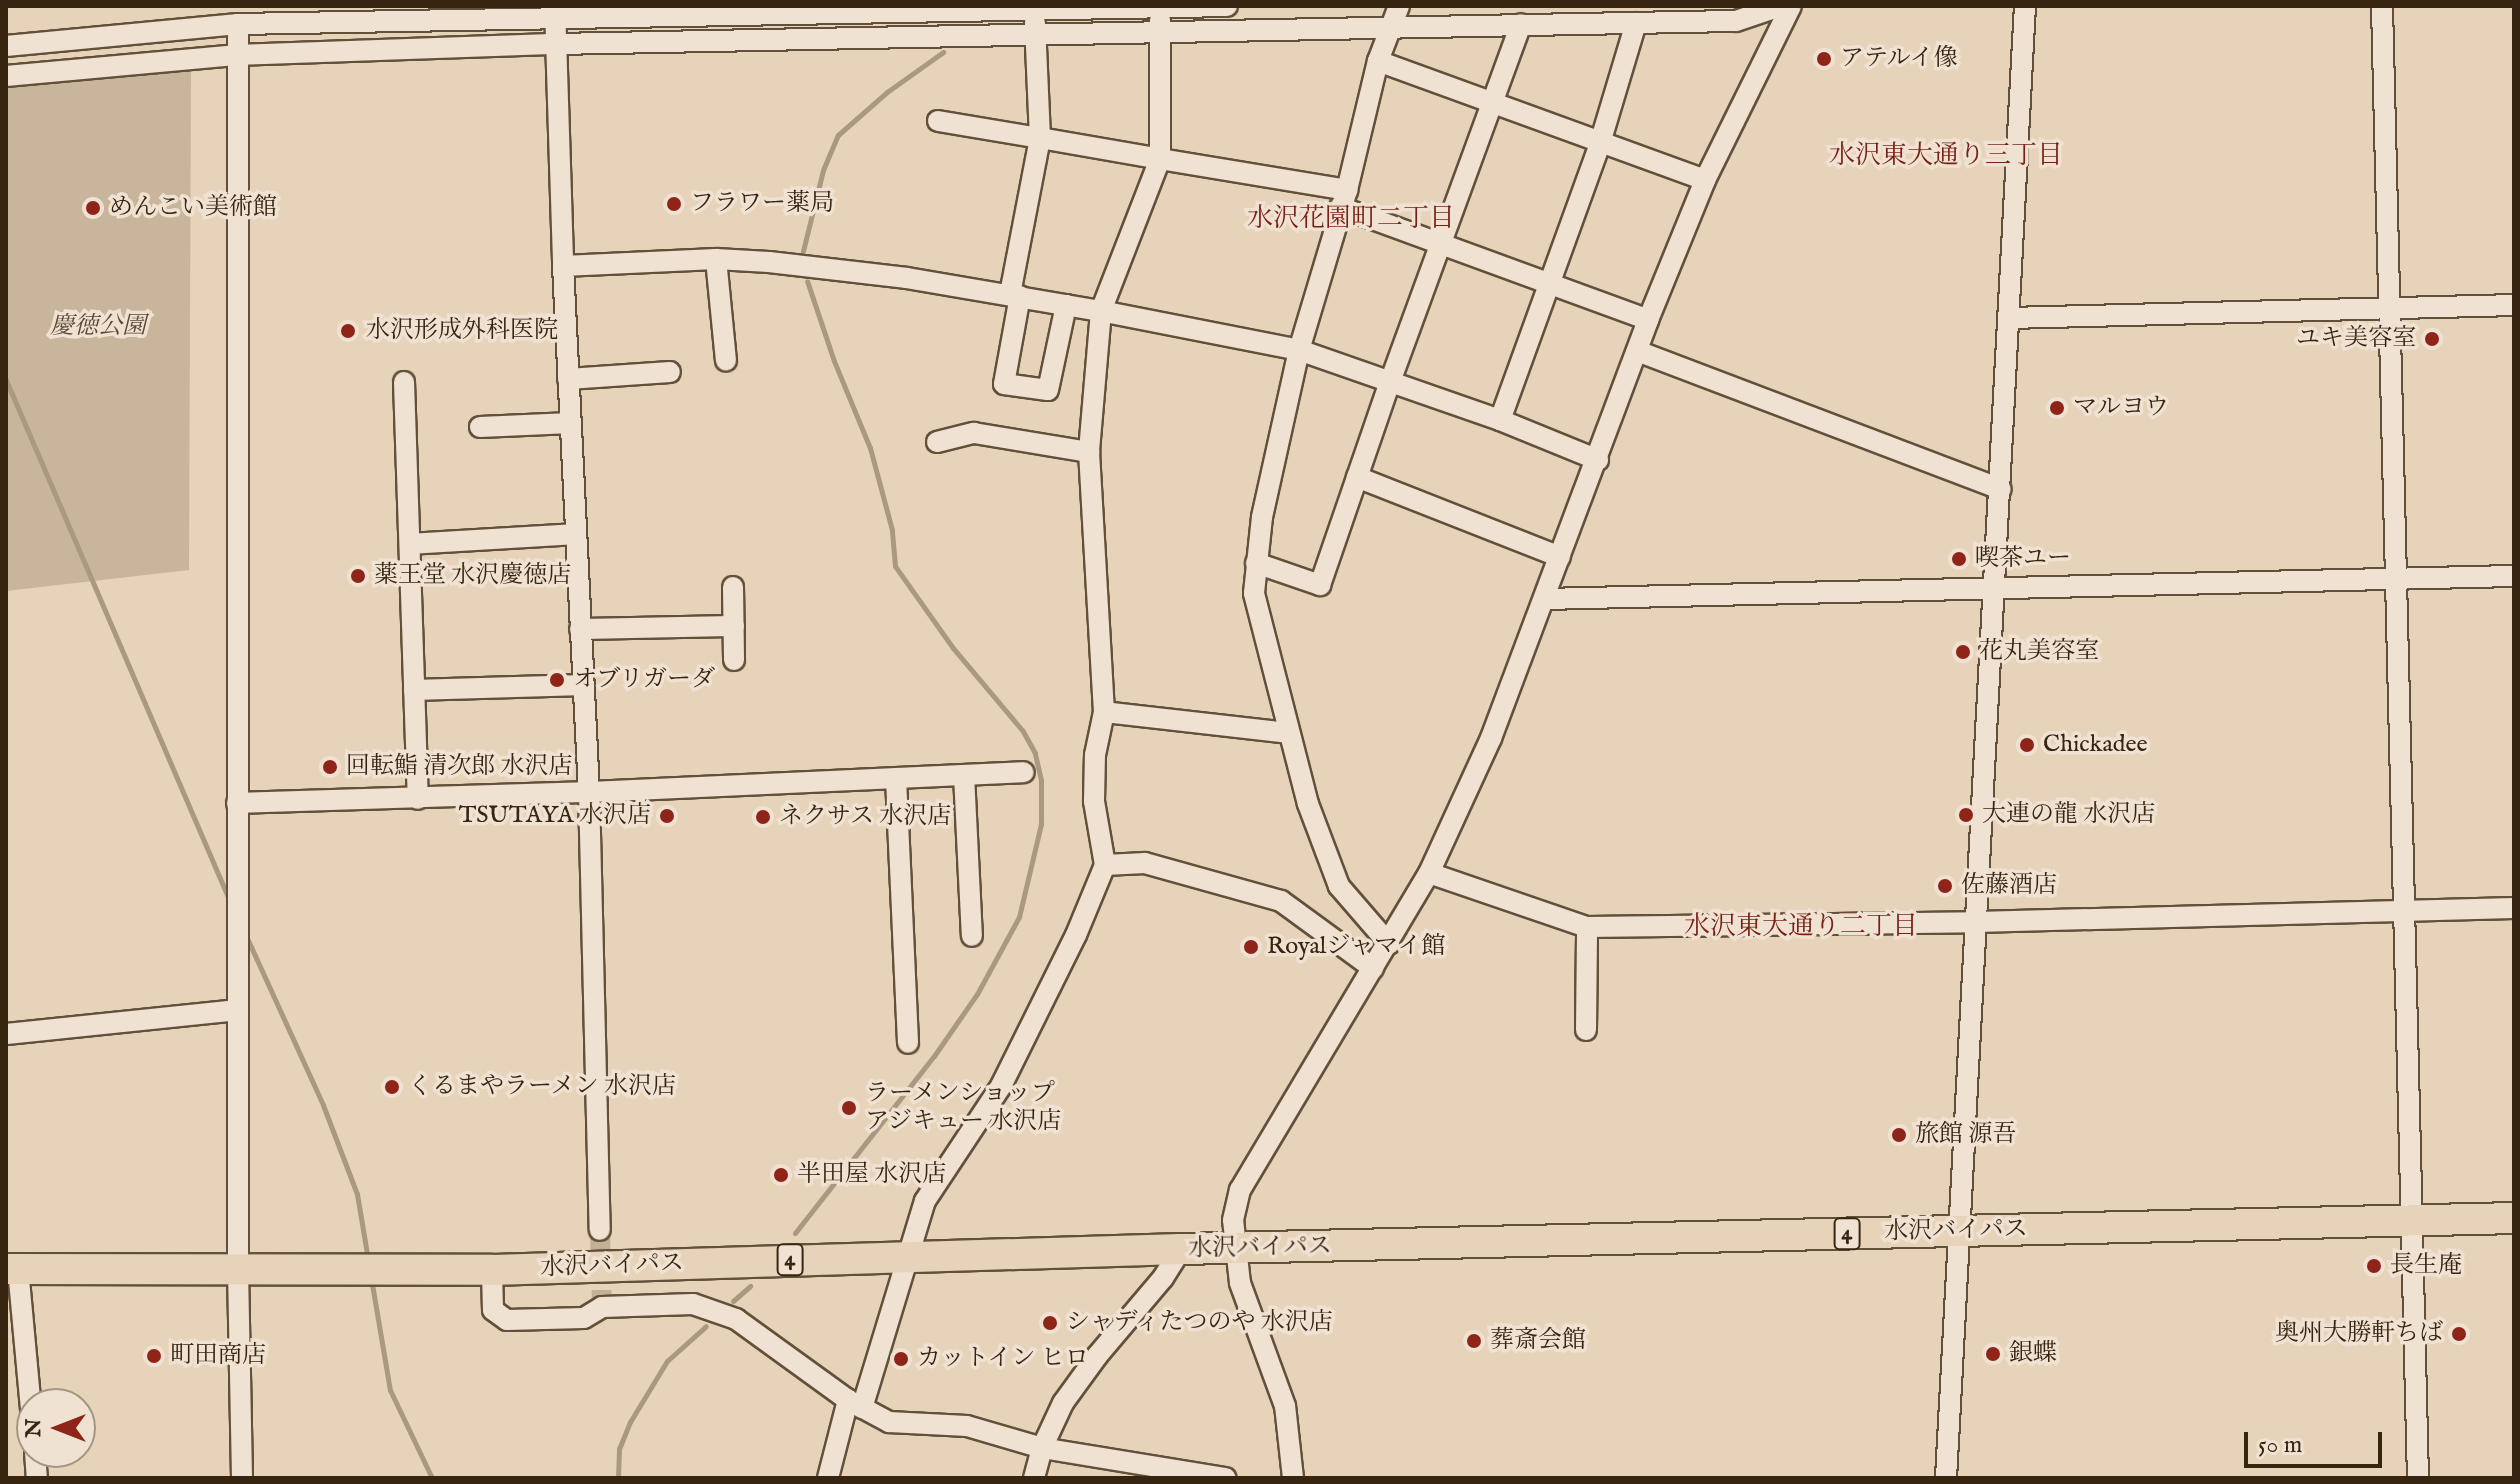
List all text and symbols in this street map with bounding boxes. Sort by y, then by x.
place label: アテルイ像 [1840,45,1960,73]
marker: アテルイ像 [1815,50,1833,68]
district label: 水沢東大通り三丁目 [1829,140,2063,172]
place label: フラワー薬局 [690,190,834,218]
place label: めんこい美術館 [109,194,277,222]
marker: フラワー薬局 [665,195,683,213]
marker: めんこい美術館 [84,199,102,217]
district label: 水沢花園町二丁目 [1247,203,1455,235]
park label: 慶徳公園 [50,313,146,341]
place label: 水沢形成外科医院 [366,317,558,345]
marker: 水沢形成外科医院 [337,320,359,342]
place label: ユキ美容室 [2296,325,2416,353]
marker: ユキ美容室 [2423,330,2441,348]
place label: マルヨウ [2073,394,2169,422]
marker: マルヨウ [2048,399,2066,417]
place label: 喫茶ユー [1975,545,2071,573]
marker: 喫茶ユー [1950,550,1968,568]
place label: 薬王堂 水沢慶徳店 [374,562,571,590]
marker: 薬王堂 水沢慶徳店 [349,567,367,585]
place label: 花丸美容室 [1979,638,2099,666]
marker: 花丸美容室 [1954,643,1972,661]
place label: オブリガーダ [573,666,717,694]
marker: オブリガーダ [548,671,566,689]
place label: Chickadee [2043,731,2148,759]
marker: Chickadee [2018,736,2036,754]
place label: 回転鮨 清次郎 水沢店 [346,753,572,781]
marker: 回転鮨 清次郎 水沢店 [321,758,339,776]
place label: 大連の龍 水沢店 [1982,801,2155,829]
place label: TSUTAYA 水沢店 [459,802,651,830]
place label: ネクサス 水沢店 [779,803,952,831]
marker: 大連の龍 水沢店 [1957,806,1975,824]
marker: TSUTAYA 水沢店 [658,807,676,825]
marker: ネクサス 水沢店 [754,808,772,826]
place label: 佐藤酒店 [1961,872,2057,900]
marker: 佐藤酒店 [1936,877,1954,895]
district label: 水沢東大通り二丁目 [1684,911,1918,943]
place label: Royalジャマイ館 [1267,933,1446,961]
marker: Royalジャマイ館 [1242,938,1260,956]
place label: くるまやラーメン 水沢店 [408,1073,677,1101]
marker: くるまやラーメン 水沢店 [383,1078,401,1096]
place label: ラーメンショップ アジキュー 水沢店 [865,1080,1062,1136]
marker: ラーメンショップ アジキュー 水沢店 [840,1099,858,1117]
place label: 旅館 源吾 [1915,1121,2016,1149]
marker: 旅館 源吾 [1890,1126,1908,1144]
place label: 半田屋 水沢店 [797,1161,946,1189]
marker: 半田屋 水沢店 [772,1166,790,1184]
street label: 水沢バイパス [1884,1215,2028,1247]
road number: 4 [1833,1216,1861,1252]
street label: 水沢バイパス [1188,1232,1332,1264]
road number: 4 [776,1242,804,1278]
street label: 水沢バイパス [540,1249,684,1283]
place label: 長生庵 [2390,1252,2462,1280]
marker: 長生庵 [2365,1257,2383,1275]
place label: シャディたつのや 水沢店 [1066,1309,1335,1337]
marker: シャディたつのや 水沢店 [1041,1314,1059,1332]
place label: 奥州大勝軒ちば [2275,1320,2443,1348]
marker: 奥州大勝軒ちば [2450,1325,2468,1343]
place label: 葬斎会館 [1490,1327,1586,1355]
marker: 葬斎会館 [1465,1332,1483,1350]
place label: 銀蝶 [2009,1340,2057,1368]
place label: 町田商店 [170,1342,266,1370]
place label: カットイン ヒロ [917,1345,1090,1373]
marker: 銀蝶 [1984,1345,2002,1363]
marker: 町田商店 [145,1347,163,1365]
marker: カットイン ヒロ [892,1350,910,1368]
north arrow [16,1388,96,1468]
scale bar [2248,1416,2386,1466]
text: N [20,1418,48,1438]
text: 50 m [2258,1430,2302,1461]

